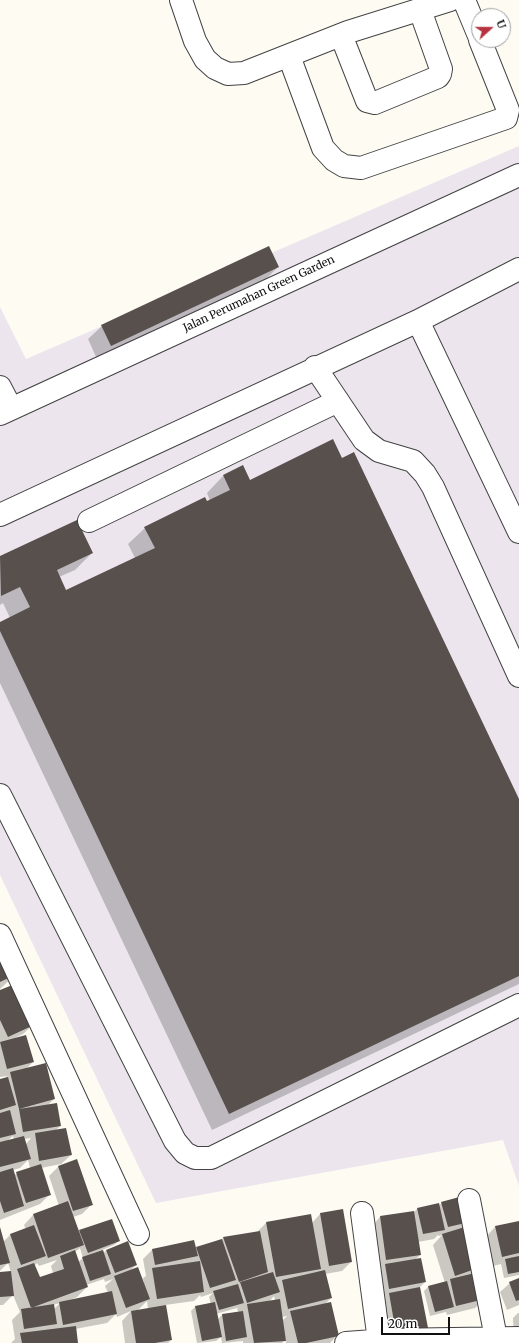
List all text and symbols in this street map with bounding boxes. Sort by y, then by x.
north arrow [471,8,511,48]
text: U [493,18,509,30]
street label: Jalan Perumahan Green Garden [181,253,337,335]
scale bar [383,1309,452,1335]
text: 20 m [388,1316,417,1331]

